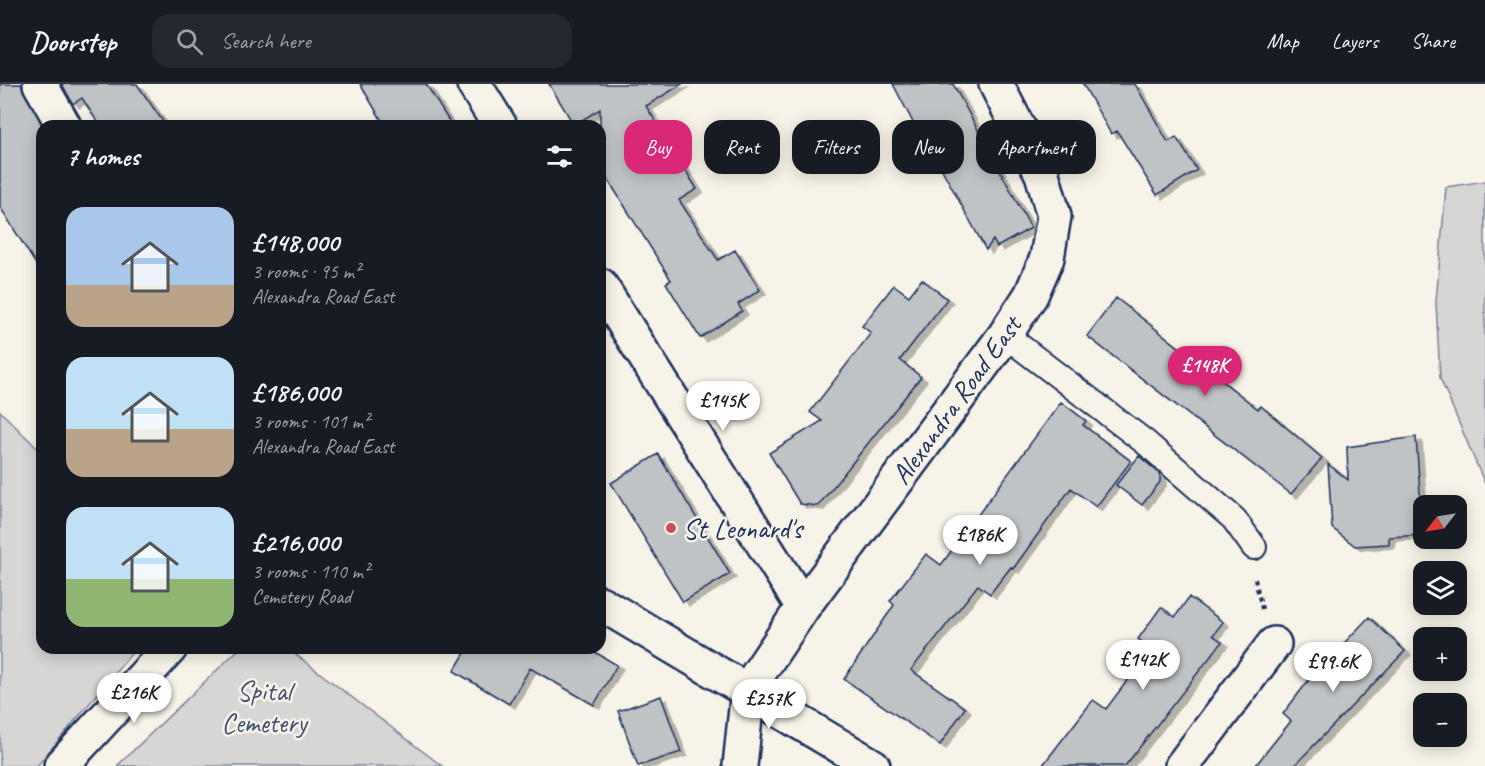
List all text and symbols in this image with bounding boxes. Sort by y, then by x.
search box [152,14,572,68]
text: Doorstep [30,24,116,59]
icon: search [173,25,206,58]
text: Search here [221,27,311,55]
text: Map [1266,28,1299,54]
text: Layers [1332,28,1378,54]
text: Share [1411,28,1455,54]
chip: Buy [624,120,692,174]
chip: Rent [704,120,780,174]
chip: Filters [792,120,880,174]
chip: New [892,120,964,174]
chip: Apartment [976,120,1096,174]
text: 7 homes [66,140,139,173]
icon: filters [543,140,576,173]
text: £148,000 [252,226,339,259]
icon: home [114,231,186,303]
text: 3 rooms · 95 m² [252,259,360,284]
text: Alexandra Road East [252,284,394,309]
street label: Alexandra Road East [883,307,1030,491]
pin: £148K [1163,346,1247,397]
text: £148K [1182,353,1228,378]
text: £186,000 [252,376,340,409]
icon: home [114,381,186,453]
pin: £145K [681,381,765,432]
text: £145K [700,388,746,413]
text: 3 rooms · 101 m² [252,409,369,434]
text: Alexandra Road East [252,434,394,459]
north arrow [1413,495,1467,549]
map controls [1413,495,1467,747]
place label: St Leonard's [683,511,805,546]
pin: £186K [938,515,1022,566]
marker: St Leonard's [664,521,678,535]
text: £186K [957,522,1003,547]
text: £216,000 [252,526,340,559]
icon: home [114,531,186,603]
text: 3 rooms · 110 m² [252,559,369,584]
button: layers [1413,561,1467,615]
text: Cemetery Road [252,584,351,609]
button: + [1413,627,1467,681]
pin: £142K [1101,640,1185,691]
pin: £99.6K [1284,642,1382,693]
text: £142K [1120,647,1166,672]
text: £99.6K [1308,649,1358,674]
pin: £216K [92,673,176,724]
park label: Spital Cemetery [221,673,309,740]
pin: £257K [727,679,811,730]
text: £216K [111,680,157,705]
text: £257K [746,686,792,711]
button: − [1413,693,1467,747]

